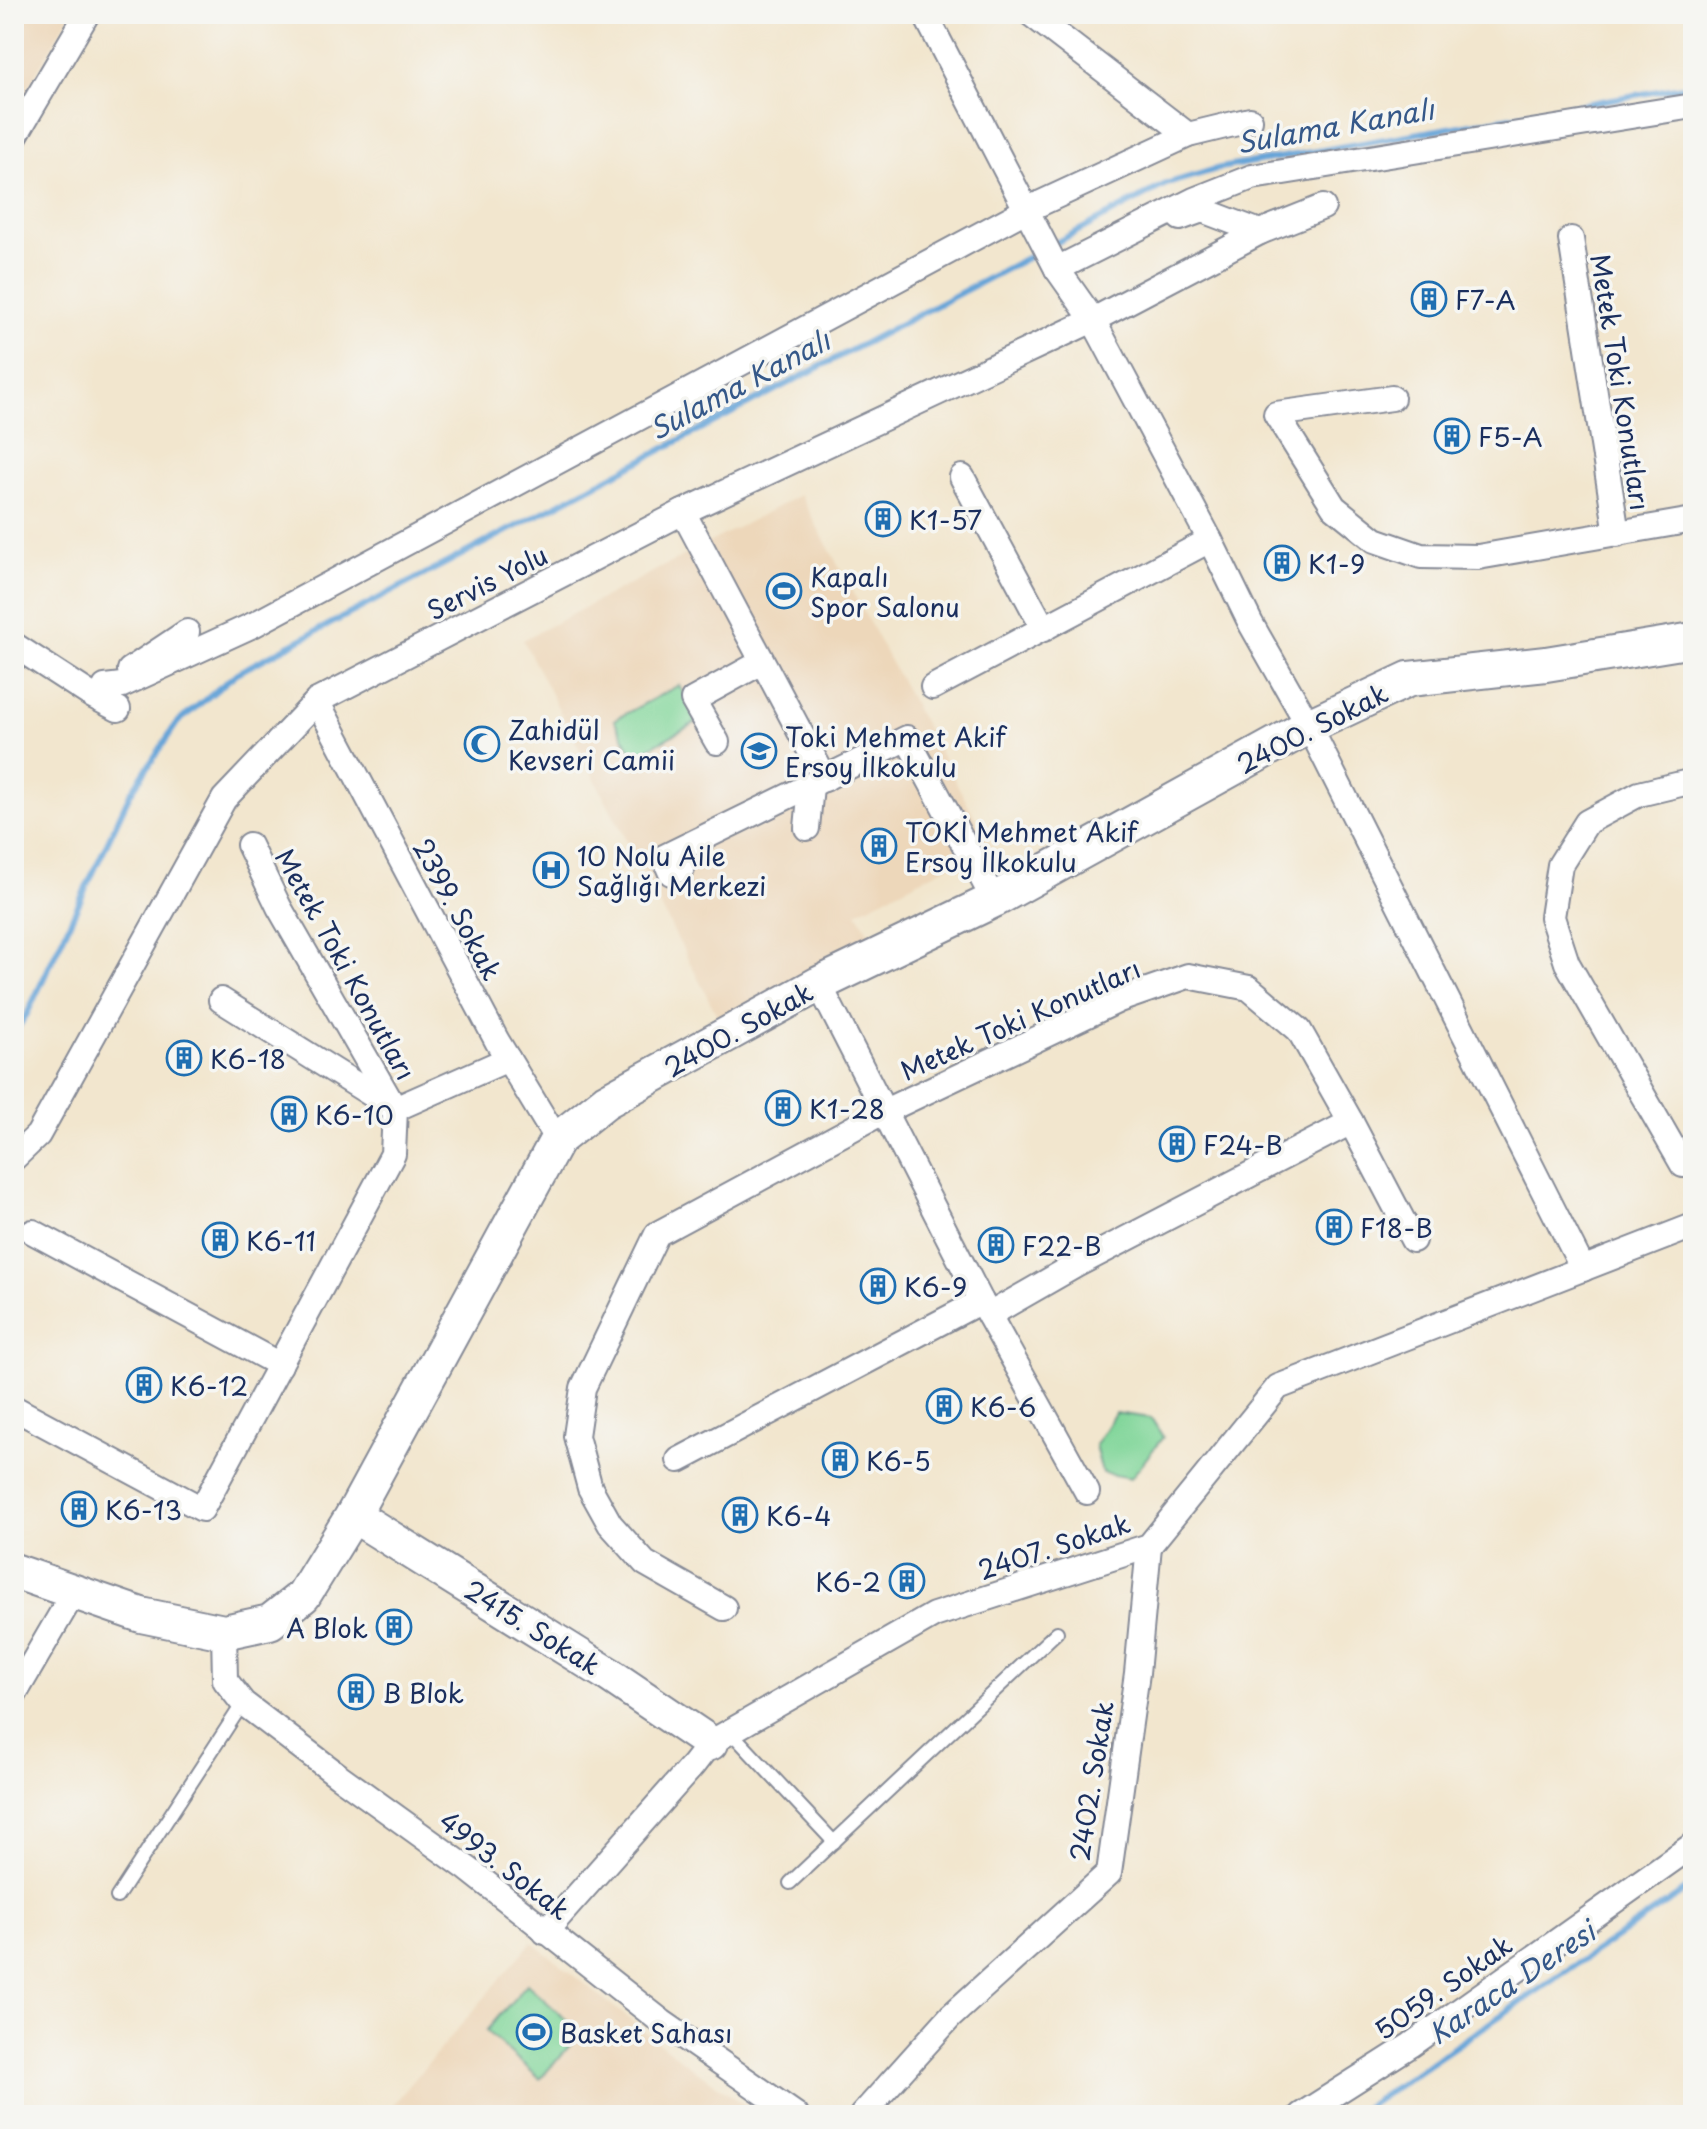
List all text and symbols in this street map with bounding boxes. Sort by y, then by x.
water label: Sulama Kanalı [1233,86,1439,163]
street label: Metek Toki Konutları [1581,251,1661,513]
building icon: F7-A [1410,280,1448,318]
place label: F7-A [1455,280,1516,319]
water label: Sulama Kanalı [641,317,839,450]
building icon: F5-A [1433,417,1471,455]
place label: F5-A [1478,417,1543,456]
building icon: K1-57 [864,500,902,538]
place label: K1-57 [909,500,982,539]
street label: Servis Yolu [420,535,554,629]
building icon: K1-9 [1263,544,1301,582]
place label: K1-9 [1308,544,1365,583]
place label: Kapalı Spor Salonu [810,557,960,626]
sports icon: Kapalı Spor Salonu [765,572,803,610]
street label: 2400. Sokak [1230,673,1394,783]
place label: Zahidül Kevseri Camii [508,710,675,779]
place label: Toki Mehmet Akif Ersoy İlkokulu [785,717,1008,786]
mosque icon: Zahidül Kevseri Camii [463,725,501,763]
school or university icon: Toki Mehmet Akif Ersoy İlkokulu [740,732,778,770]
place label: TOKİ Mehmet Akif Ersoy İlkokulu [905,812,1139,881]
building icon: TOKİ Mehmet Akif Ersoy İlkokulu [860,827,898,865]
street label: 2399. Sokak [404,831,512,987]
place label: 10 Nolu Aile Sağlığı Merkezi [577,836,766,905]
street label: Metek Toki Konutları [266,841,426,1087]
hospital icon: 10 Nolu Aile Sağlığı Merkezi [532,851,570,889]
street label: Metek Toki Konutları [894,948,1146,1090]
street label: 2400. Sokak [656,972,820,1086]
building icon: K6-18 [165,1039,203,1077]
place label: K6-18 [210,1039,286,1078]
building icon: K1-28 [764,1089,802,1127]
place label: K1-28 [809,1089,885,1128]
building icon: K6-10 [270,1095,308,1133]
place label: K6-10 [315,1095,394,1134]
building icon: F24-B [1158,1125,1196,1163]
place label: F24-B [1203,1125,1283,1164]
building icon: F18-B [1315,1208,1353,1246]
place label: F18-B [1360,1208,1433,1247]
building icon: K6-11 [201,1221,239,1259]
place label: K6-11 [246,1221,316,1260]
building icon: F22-B [977,1226,1015,1264]
place label: F22-B [1022,1226,1101,1265]
building icon: K6-9 [859,1267,897,1305]
place label: K6-9 [904,1267,967,1306]
building icon: K6-12 [125,1366,163,1404]
place label: K6-12 [170,1366,248,1405]
building icon: K6-6 [925,1387,963,1425]
place label: K6-6 [970,1387,1036,1426]
building icon: K6-5 [821,1441,859,1479]
place label: K6-5 [866,1441,931,1480]
building icon: K6-13 [60,1490,98,1528]
place label: K6-13 [105,1490,182,1529]
building icon: K6-4 [721,1496,759,1534]
place label: K6-4 [766,1496,832,1535]
street label: 2407. Sokak [973,1503,1135,1589]
place label: K6-2 [815,1562,881,1601]
building icon: K6-2 [888,1562,926,1600]
street label: 2415. Sokak [457,1570,609,1684]
place label: A Blok [286,1608,368,1647]
building icon: A Blok [375,1608,413,1646]
building icon: B Blok [337,1673,375,1711]
place label: B Blok [382,1673,464,1712]
street label: 2402. Sokak [1059,1698,1123,1864]
street label: 4993. Sokak [431,1801,579,1929]
water label: Karaca Deresi [1419,1908,1607,2054]
street label: 5059. Sokak [1366,1925,1520,2049]
sports icon: Basket Sahası [515,2013,553,2051]
place label: Basket Sahası [560,2013,732,2052]

